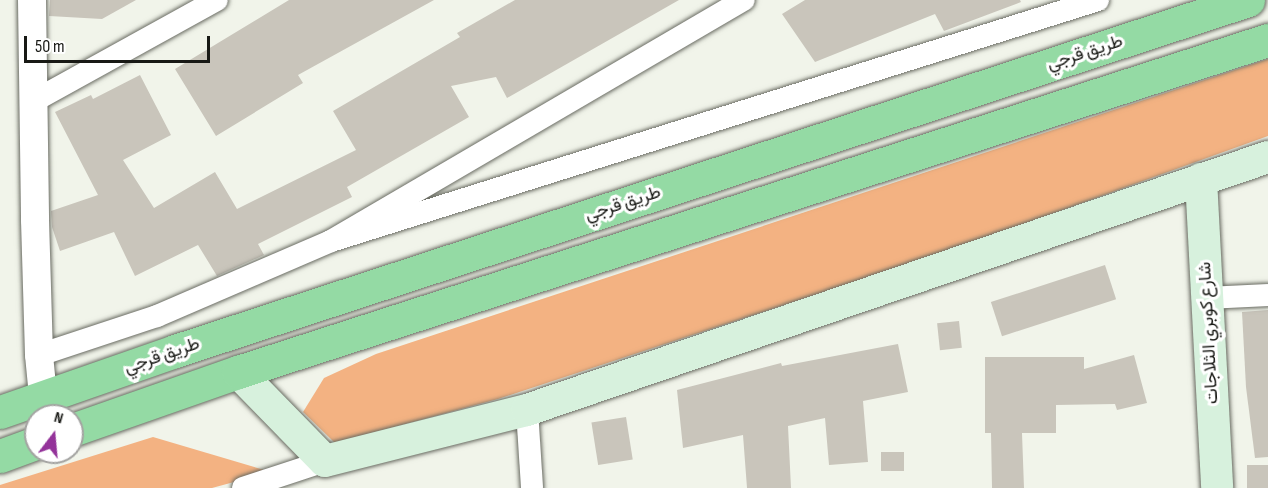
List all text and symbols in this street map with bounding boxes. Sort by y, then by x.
scale bar [27,24,213,62]
street label: طريق قرجي [1044,31,1126,75]
text: 50 m [35,36,65,57]
street label: طريق قرجي [582,182,664,226]
street label: شارع كوبري الثلاجات [1194,261,1224,405]
street label: طريق قرجي [121,333,203,379]
north arrow [24,404,84,464]
text: N [52,408,65,428]

